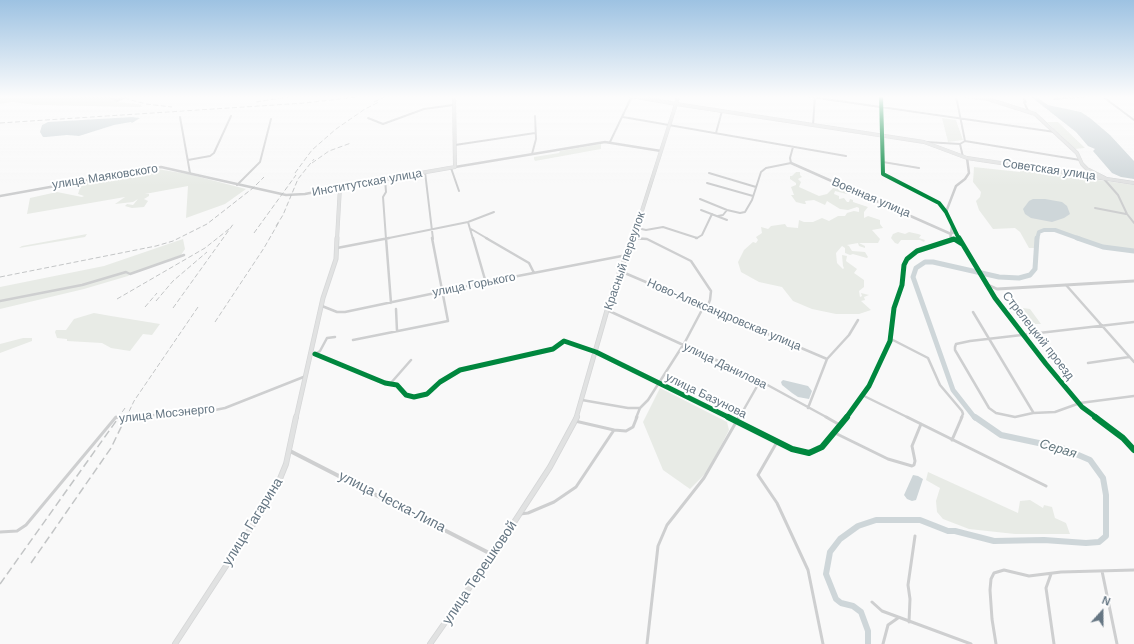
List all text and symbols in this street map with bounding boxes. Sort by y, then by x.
street label: Советская улица [1001,156,1097,184]
street label: улица Маяковского [51,162,159,192]
street label: Институтская улица [311,166,423,200]
street label: Военная улица [829,175,913,221]
street label: Красный переулок [601,210,649,312]
street label: улица Горького [431,270,517,300]
street label: Ново-Александровская улица [645,276,803,354]
street label: Стрелецкий проезд [999,289,1077,383]
street label: улица Данилова [681,340,769,392]
street label: улица Базунова [663,370,749,422]
street label: улица Мосэнерго [118,402,216,426]
water label: Серая [1038,436,1078,462]
street label: улица Ческа-Липа [336,468,448,536]
street label: улица Гагарина [219,475,287,569]
street label: улица Терешковой [439,518,521,628]
north arrow [1082,592,1122,632]
text: N [1100,594,1112,608]

